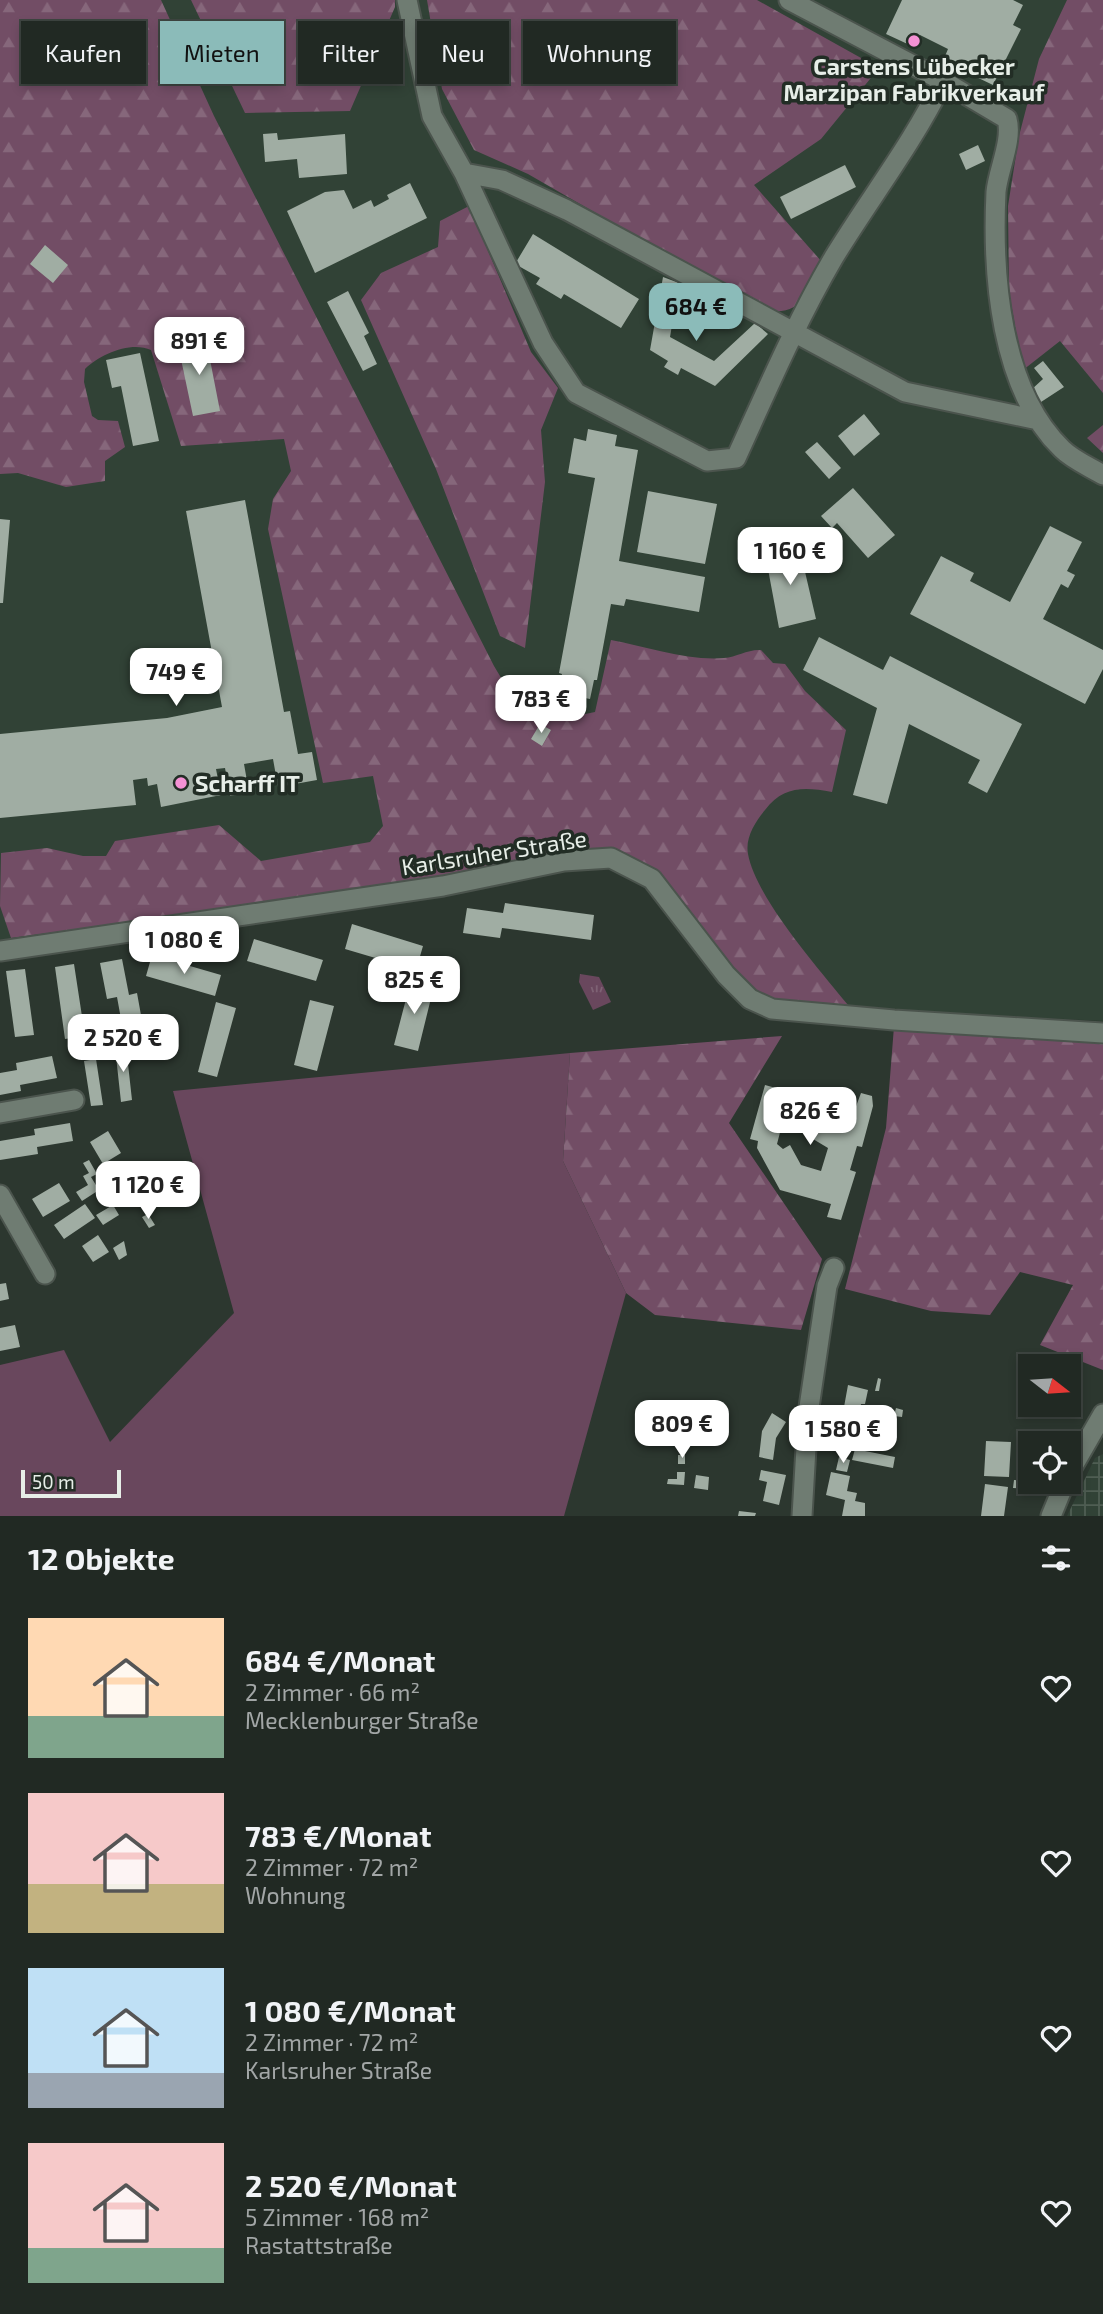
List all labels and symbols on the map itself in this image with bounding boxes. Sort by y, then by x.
marker: Carstens Lübecker Marzipan Fabrikverkauf [906,33,922,49]
place label: Carstens Lübecker Marzipan Fabrikverkauf [784,52,1045,106]
pin: 684 € [647,284,745,343]
pin: 891 € [150,318,248,377]
pin: 1 160 € [725,528,855,587]
pin: 749 € [127,648,225,708]
pin: 783 € [492,676,590,735]
place label: Scharff IT [195,769,300,797]
marker: Scharff IT [173,775,189,791]
street label: Karlsruher Straße [399,824,589,880]
pin: 1 080 € [119,916,249,976]
pin: 825 € [365,956,463,1016]
pin: 2 520 € [58,1014,188,1074]
pin: 826 € [761,1088,859,1147]
pin: 1 120 € [83,1162,213,1221]
north arrow [1018,1354,1082,1418]
pin: 809 € [633,1400,731,1460]
pin: 1 580 € [778,1406,908,1465]
scale bar [21,1467,121,1499]

